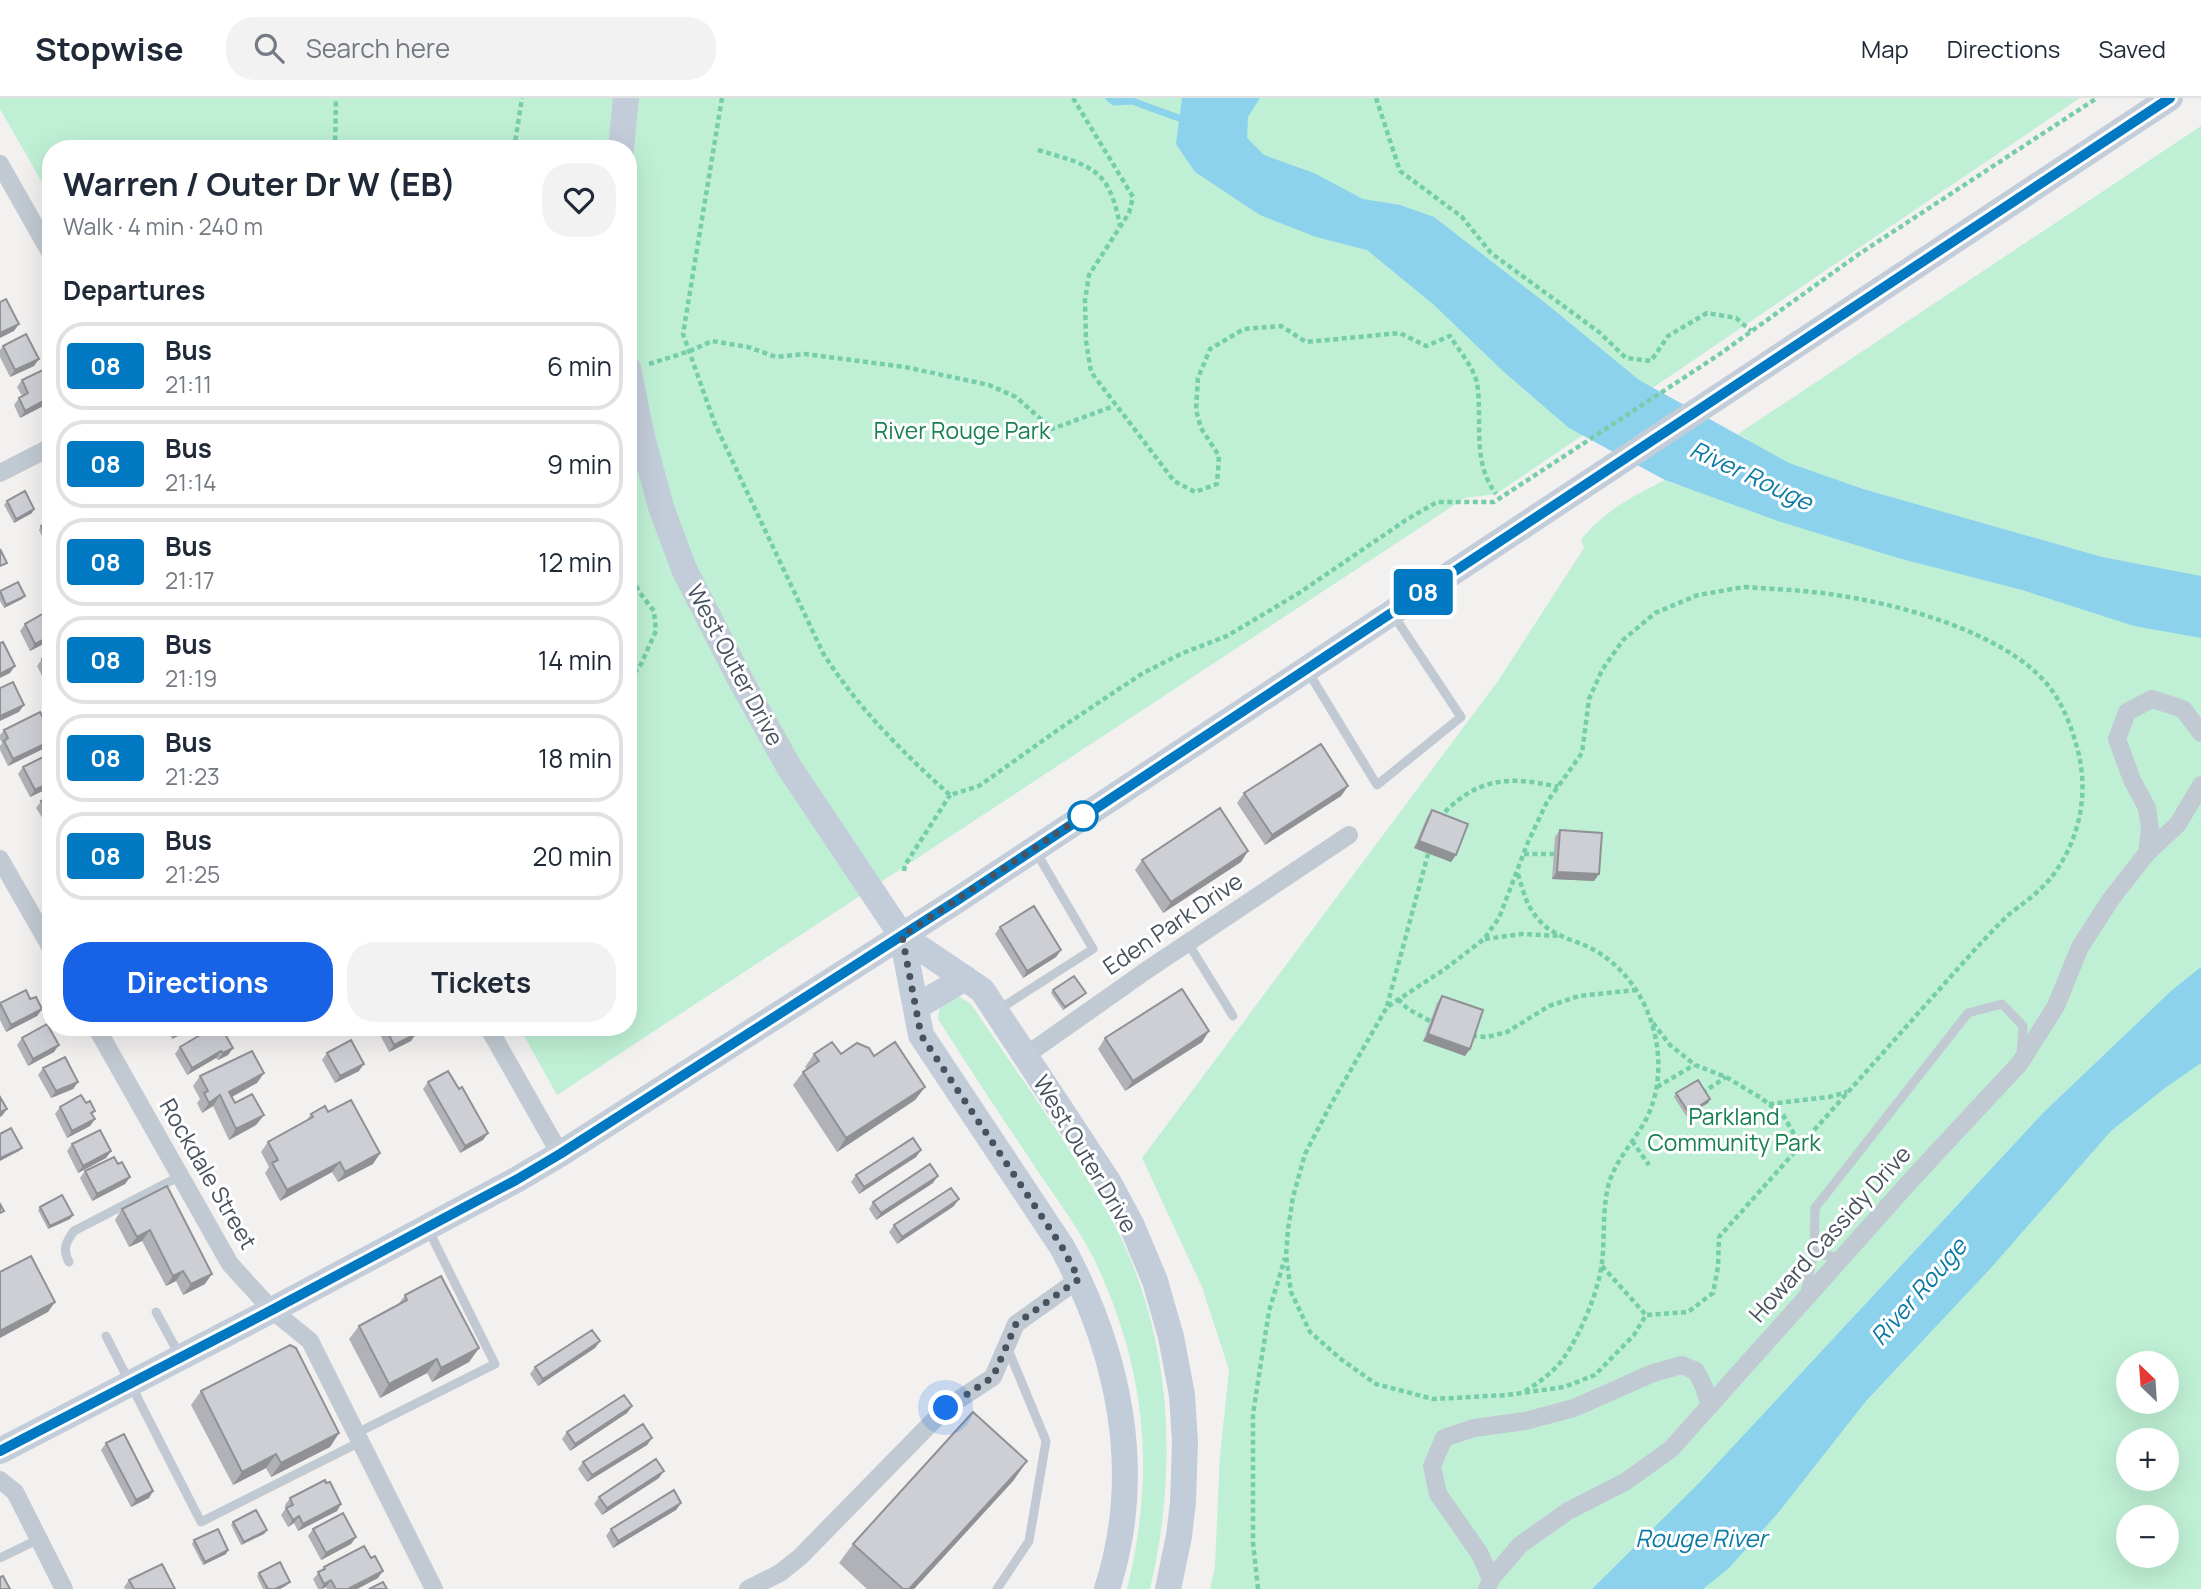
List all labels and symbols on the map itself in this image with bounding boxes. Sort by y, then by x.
park label: River Rouge Park [874,414,1051,446]
water label: River Rouge [1685,432,1820,518]
line badge: 08 [1392,569,1454,615]
street label: West Outer Drive [680,578,792,751]
unlabelled marker [1068,801,1098,831]
street label: Eden Park Drive [1096,865,1249,982]
street label: West Outer Drive [1026,1069,1146,1238]
street label: Rockdale Street [153,1092,265,1255]
park label: Parkland Community Park [1647,1100,1821,1158]
street label: Howard Cassidy Drive [1741,1138,1917,1329]
water label: River Rouge [1862,1229,1975,1352]
north arrow [2116,1351,2179,1414]
your location [928,1390,963,1425]
water label: Rouge River [1635,1521,1770,1554]

